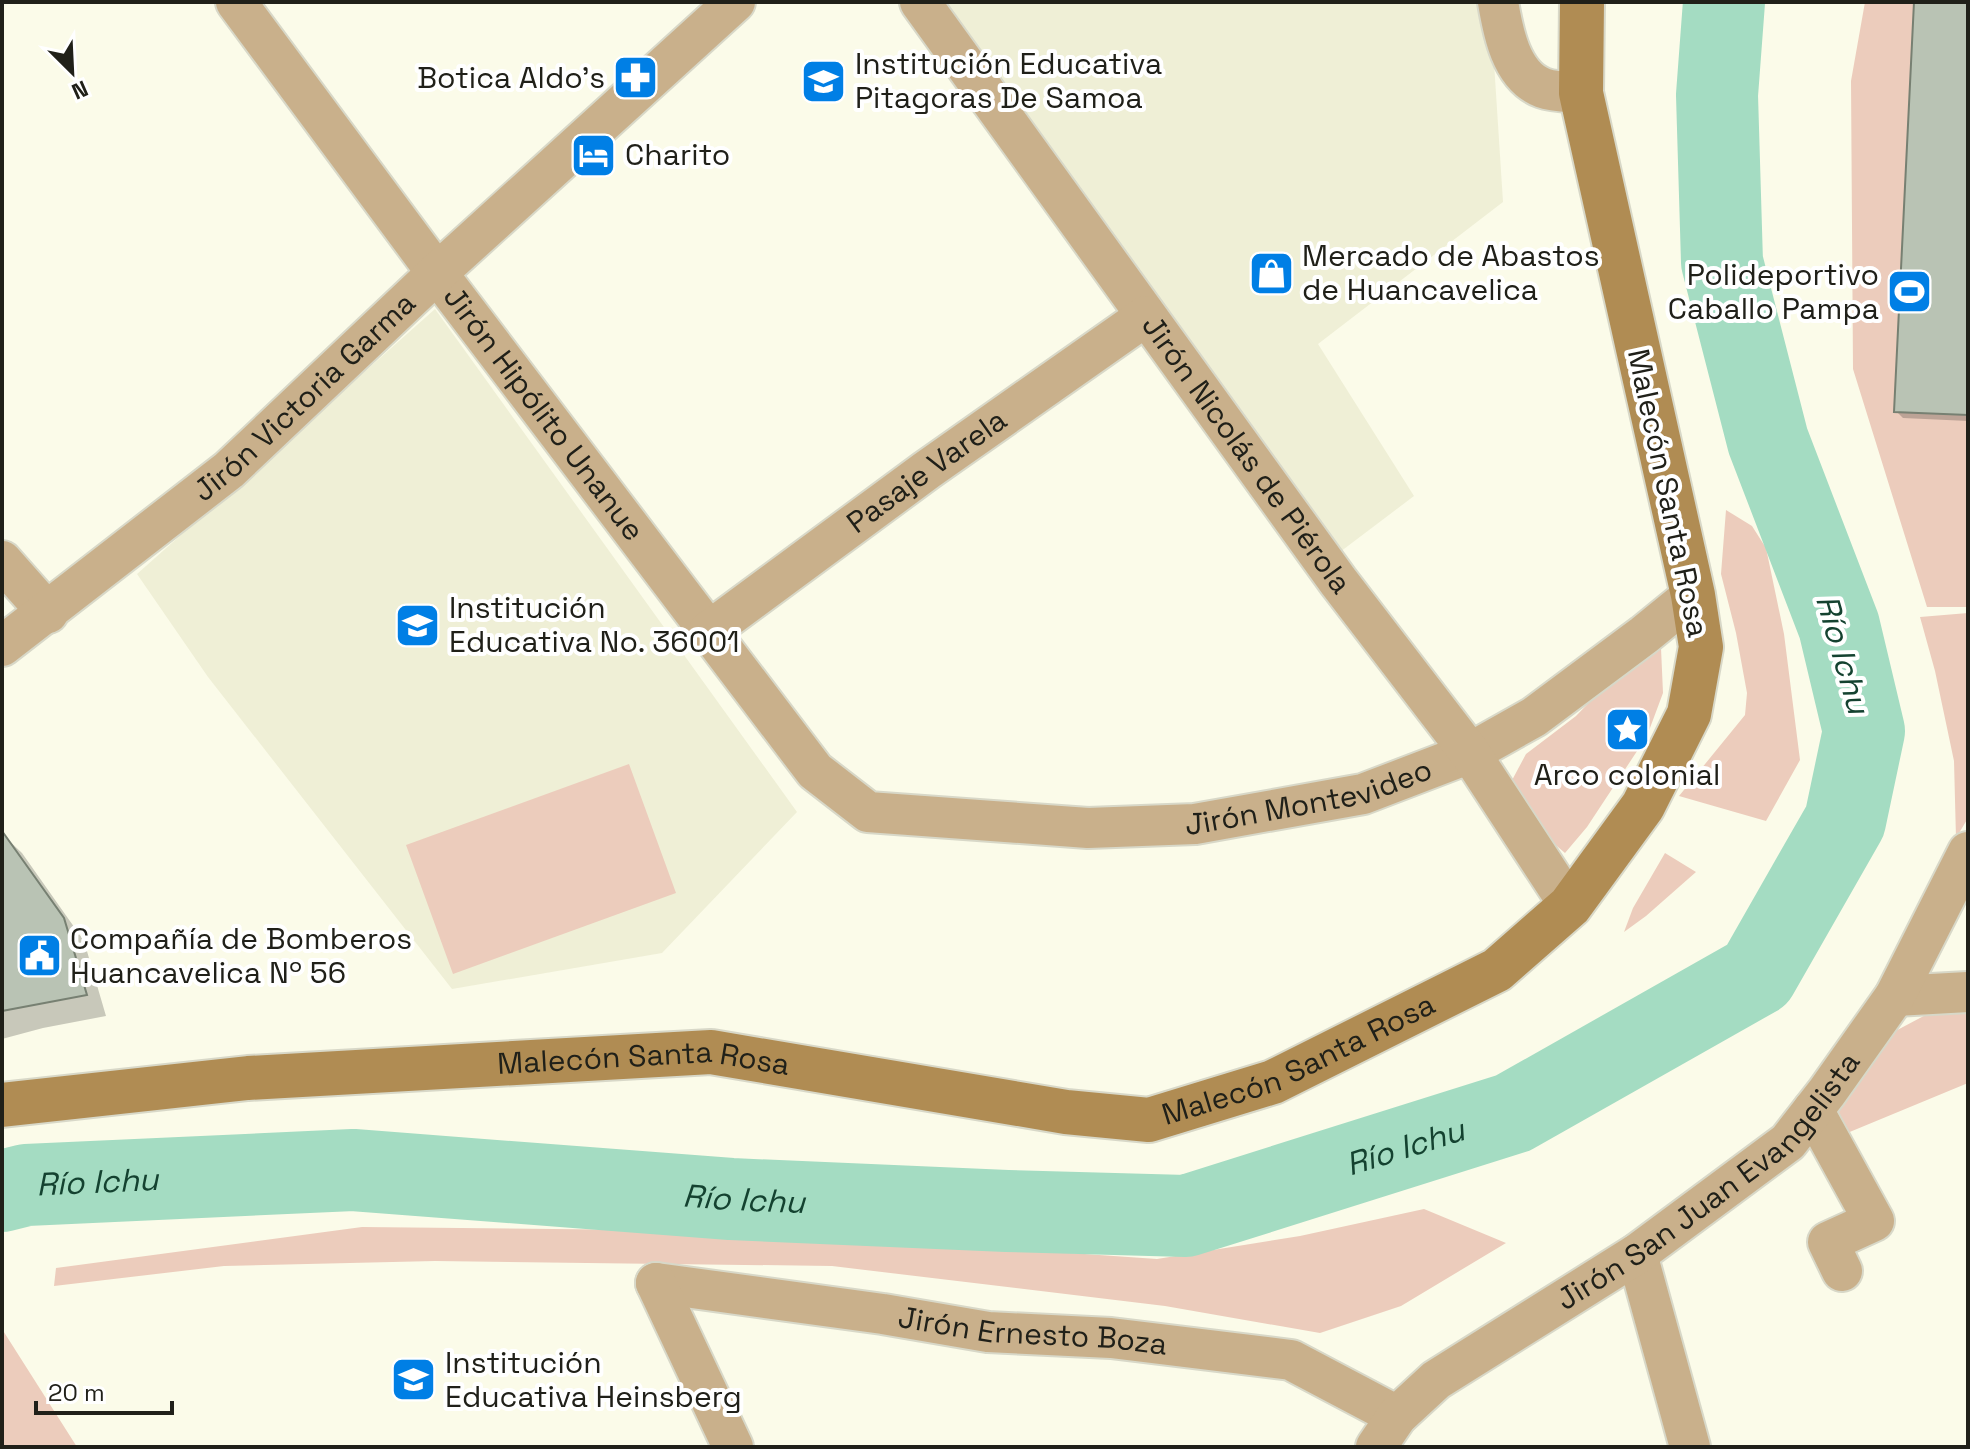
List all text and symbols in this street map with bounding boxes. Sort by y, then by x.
north arrow [32,32,112,112]
place label: Institución Educativa Pitagoras De Samoa [855,44,1162,117]
pharmacy icon: Botica Aldo's [612,54,660,102]
school or university icon: Institución Educativa Pitagoras De Samoa [800,57,848,105]
place label: Botica Aldo's [417,58,605,97]
text: N [68,74,93,106]
hotel icon: Charito [570,131,618,179]
place label: Charito [625,135,730,174]
place label: Mercado de Abastos de Huancavelica [1302,236,1600,309]
shop icon: Mercado de Abastos de Huancavelica [1247,249,1295,297]
place label: Polideportivo Caballo Pampa [1668,255,1879,328]
sports icon: Polideportivo Caballo Pampa [1886,268,1934,316]
street label: Jirón Hipólito Unanue [435,278,653,549]
street label: Jirón Victoria Garma [185,284,424,510]
street label: Jirón Nicolás de Piérola [1133,307,1361,601]
street label: Malecón Santa Rosa [1619,345,1718,641]
street label: Pasaje Varela [839,400,1014,542]
place label: Institución Educativa No. 36001 [449,588,740,661]
water label: Río Ichu [1807,590,1879,719]
school or university icon: Institución Educativa No. 36001 [394,601,442,649]
place icon: Arco colonial [1603,705,1651,753]
street label: Jirón Montevideo [1185,749,1437,843]
place label: Arco colonial [1534,755,1720,794]
place label: Compañía de Bomberos Huancavelica Nº 56 [70,919,412,992]
public building icon: Compañía de Bomberos Huancavelica Nº 56 [15,932,63,980]
street label: Malecón Santa Rosa [1157,984,1441,1134]
street label: Malecón Santa Rosa [496,1032,793,1084]
street label: Jirón San Juan Evangelista [1549,1044,1868,1319]
water label: Río Ichu [1341,1109,1470,1184]
water label: Río Ichu [35,1159,160,1205]
water label: Río Ichu [681,1175,807,1222]
street label: Jirón Ernesto Boza [895,1297,1170,1364]
place label: Institución Educativa Heinsberg [445,1343,742,1416]
school or university icon: Institución Educativa Heinsberg [390,1356,438,1404]
scale bar [36,1365,172,1415]
text: 20 m [48,1377,105,1408]

